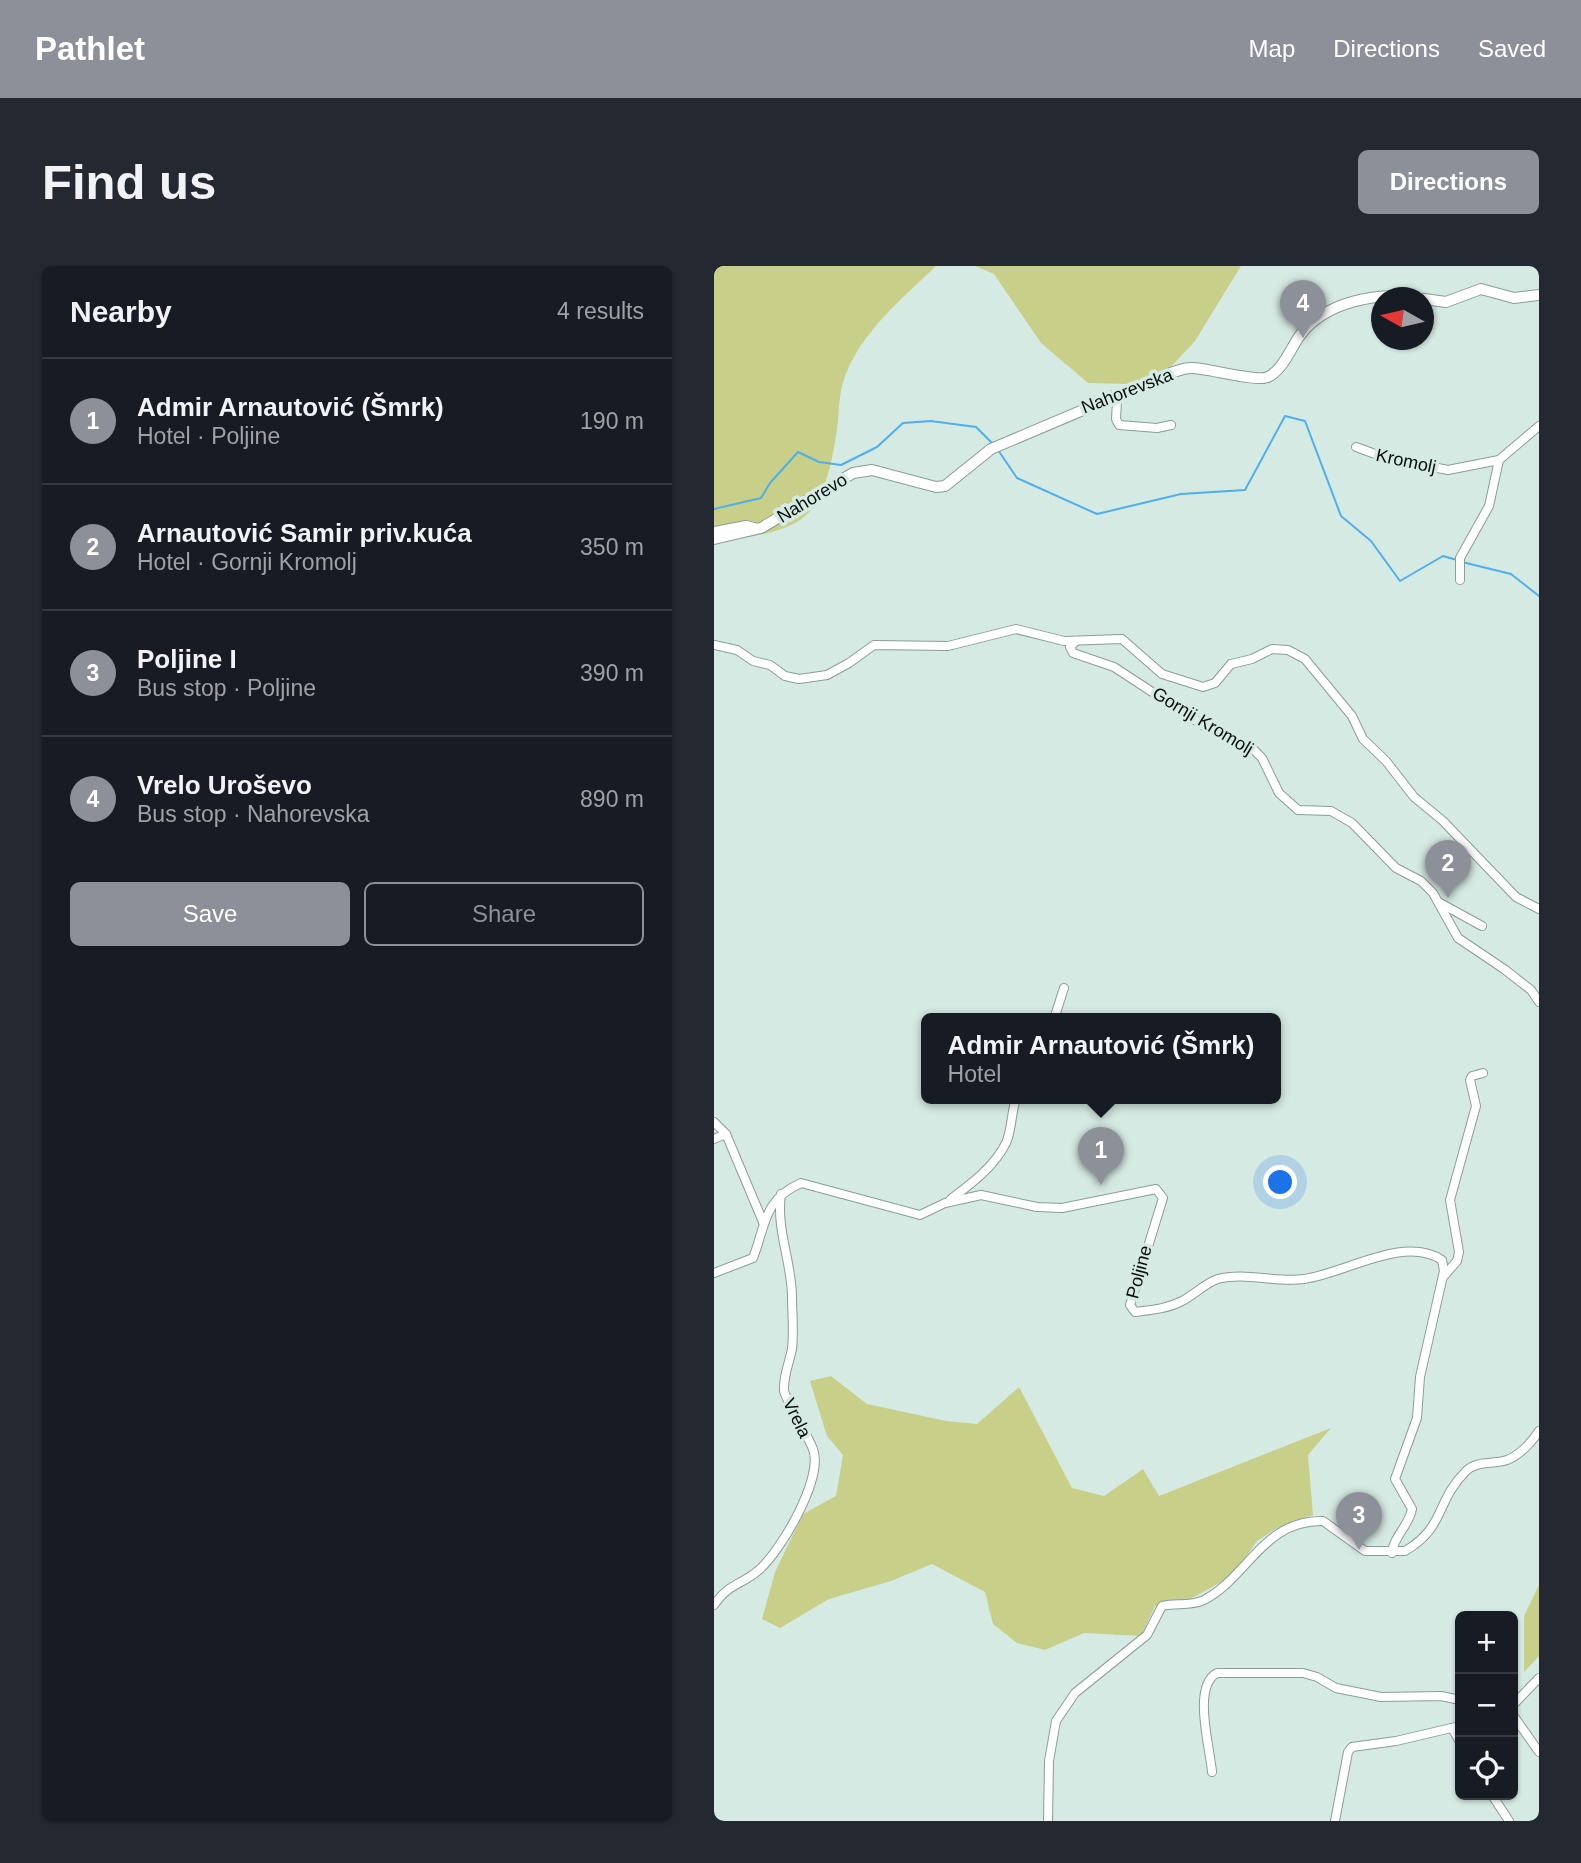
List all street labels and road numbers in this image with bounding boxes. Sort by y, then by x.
street label: Nahorevska [1079,364,1176,418]
street label: Kromolj [1374,445,1438,477]
street label: Nahorevo [773,469,851,527]
street label: Gornji Kromolj [1149,683,1257,759]
street label: Poljine [1122,1243,1156,1301]
street label: Vrela [779,1395,815,1442]

